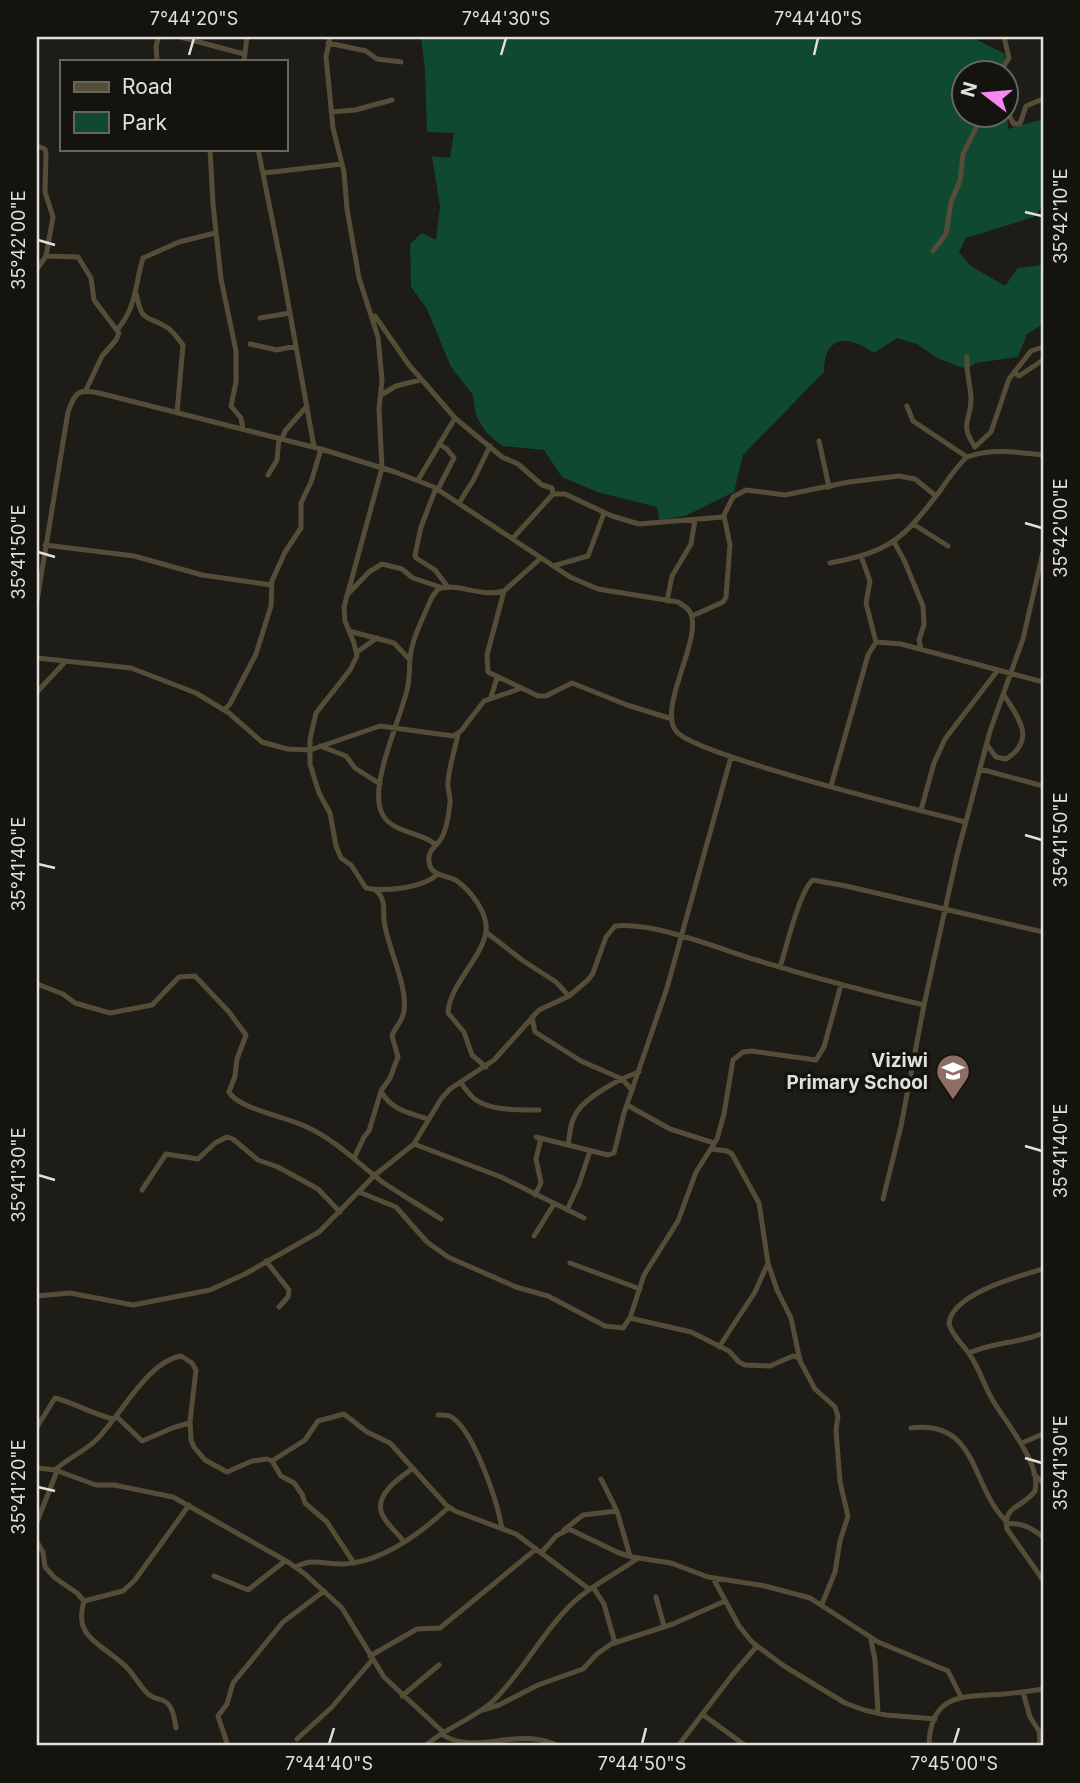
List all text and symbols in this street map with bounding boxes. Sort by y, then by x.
text: 7°44'20"S [150,8,238,29]
text: 7°44'30"S [462,8,550,29]
text: 7°44'40"S [774,8,862,29]
legend [60,60,287,150]
north arrow [950,60,1020,130]
text: Road [122,74,173,99]
text: N [956,79,982,100]
text: Park [122,110,167,135]
text: 35°42'10"E [1050,168,1071,264]
text: 35°42'00"E [8,190,29,290]
text: 35°42'00"E [1050,478,1071,578]
text: 35°41'50"E [8,505,29,599]
text: 35°41'50"E [1050,793,1071,887]
text: 35°41'40"E [8,817,29,911]
place label: Viziwi Primary School [786,1049,928,1094]
school or university icon: Viziwi Primary School [934,1052,972,1101]
text: 35°41'40"E [1050,1104,1071,1198]
text: 35°41'30"E [8,1127,29,1223]
text: 35°41'30"E [1050,1415,1071,1511]
text: 35°41'20"E [8,1440,29,1534]
text: 7°44'40"S [285,1753,373,1774]
text: 7°44'50"S [598,1753,686,1774]
text: 7°45'00"S [910,1753,998,1774]

